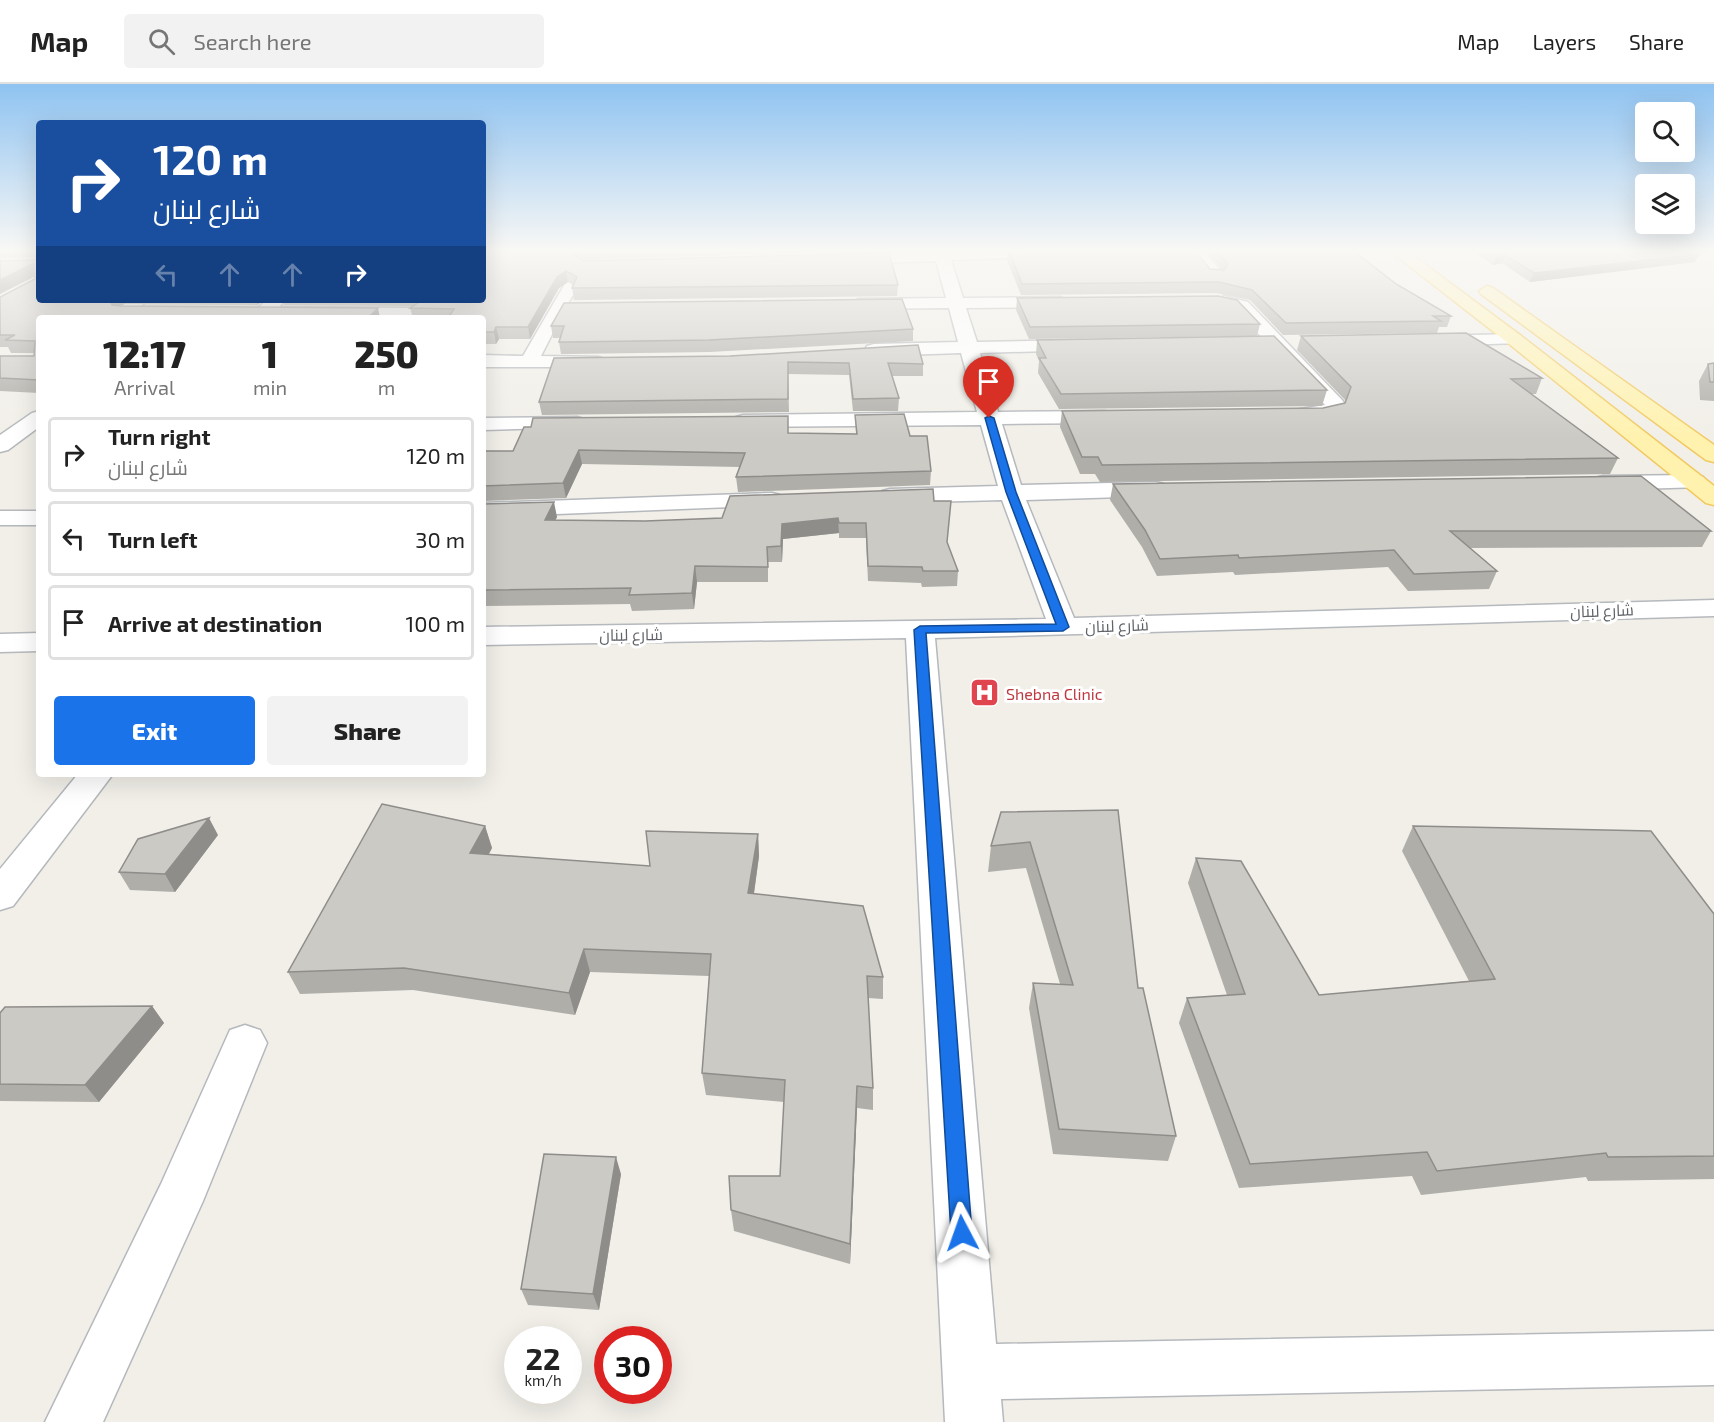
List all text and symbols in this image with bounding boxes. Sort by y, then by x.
search box [124,14,544,68]
text: Map [30,24,88,58]
icon: search [145,25,178,58]
text: Search here [193,28,312,54]
text: Map [1457,29,1499,54]
text: Layers [1532,29,1596,54]
text: Share [1629,29,1684,54]
map controls [1635,102,1695,234]
button: search [1635,102,1695,162]
text: 120 m [153,133,268,183]
icon: right [54,144,132,222]
button: layers [1635,174,1695,234]
text: شارع لبنان [153,192,261,224]
icon: left [150,258,183,291]
icon: ahead [213,258,246,291]
icon: ahead [276,258,309,291]
icon: right [339,258,372,291]
text: 12:17 [103,332,186,375]
text: 1 [262,332,278,375]
text: 250 [354,332,419,375]
pin [963,356,1014,418]
icon: arrive [972,365,1005,398]
text: Arrival [114,375,175,399]
text: min [253,375,287,399]
text: m [378,375,395,399]
text: Turn right [108,423,210,449]
icon: right [57,438,90,471]
text: 120 m [406,442,465,468]
text: شارع لبنان [108,455,188,479]
icon: left [57,522,90,555]
text: Turn left [108,526,197,552]
text: 30 m [415,526,465,552]
street label: شارع لبنان [1570,599,1634,624]
icon: arrive [57,606,90,639]
text: Arrive at destination [108,610,322,636]
text: 100 m [406,610,465,636]
street label: شارع لبنان [1085,614,1149,639]
street label: شارع لبنان [599,624,663,647]
hospital icon: Shebna Clinic [969,677,1001,709]
place label: Shebna Clinic [1006,684,1103,703]
button: Exit [54,696,255,765]
button: Share [267,696,468,765]
position arrow [930,1201,994,1265]
speed limit sign: 30 [594,1326,672,1404]
text: 22 [526,1340,560,1376]
text: km/h [524,1371,562,1389]

